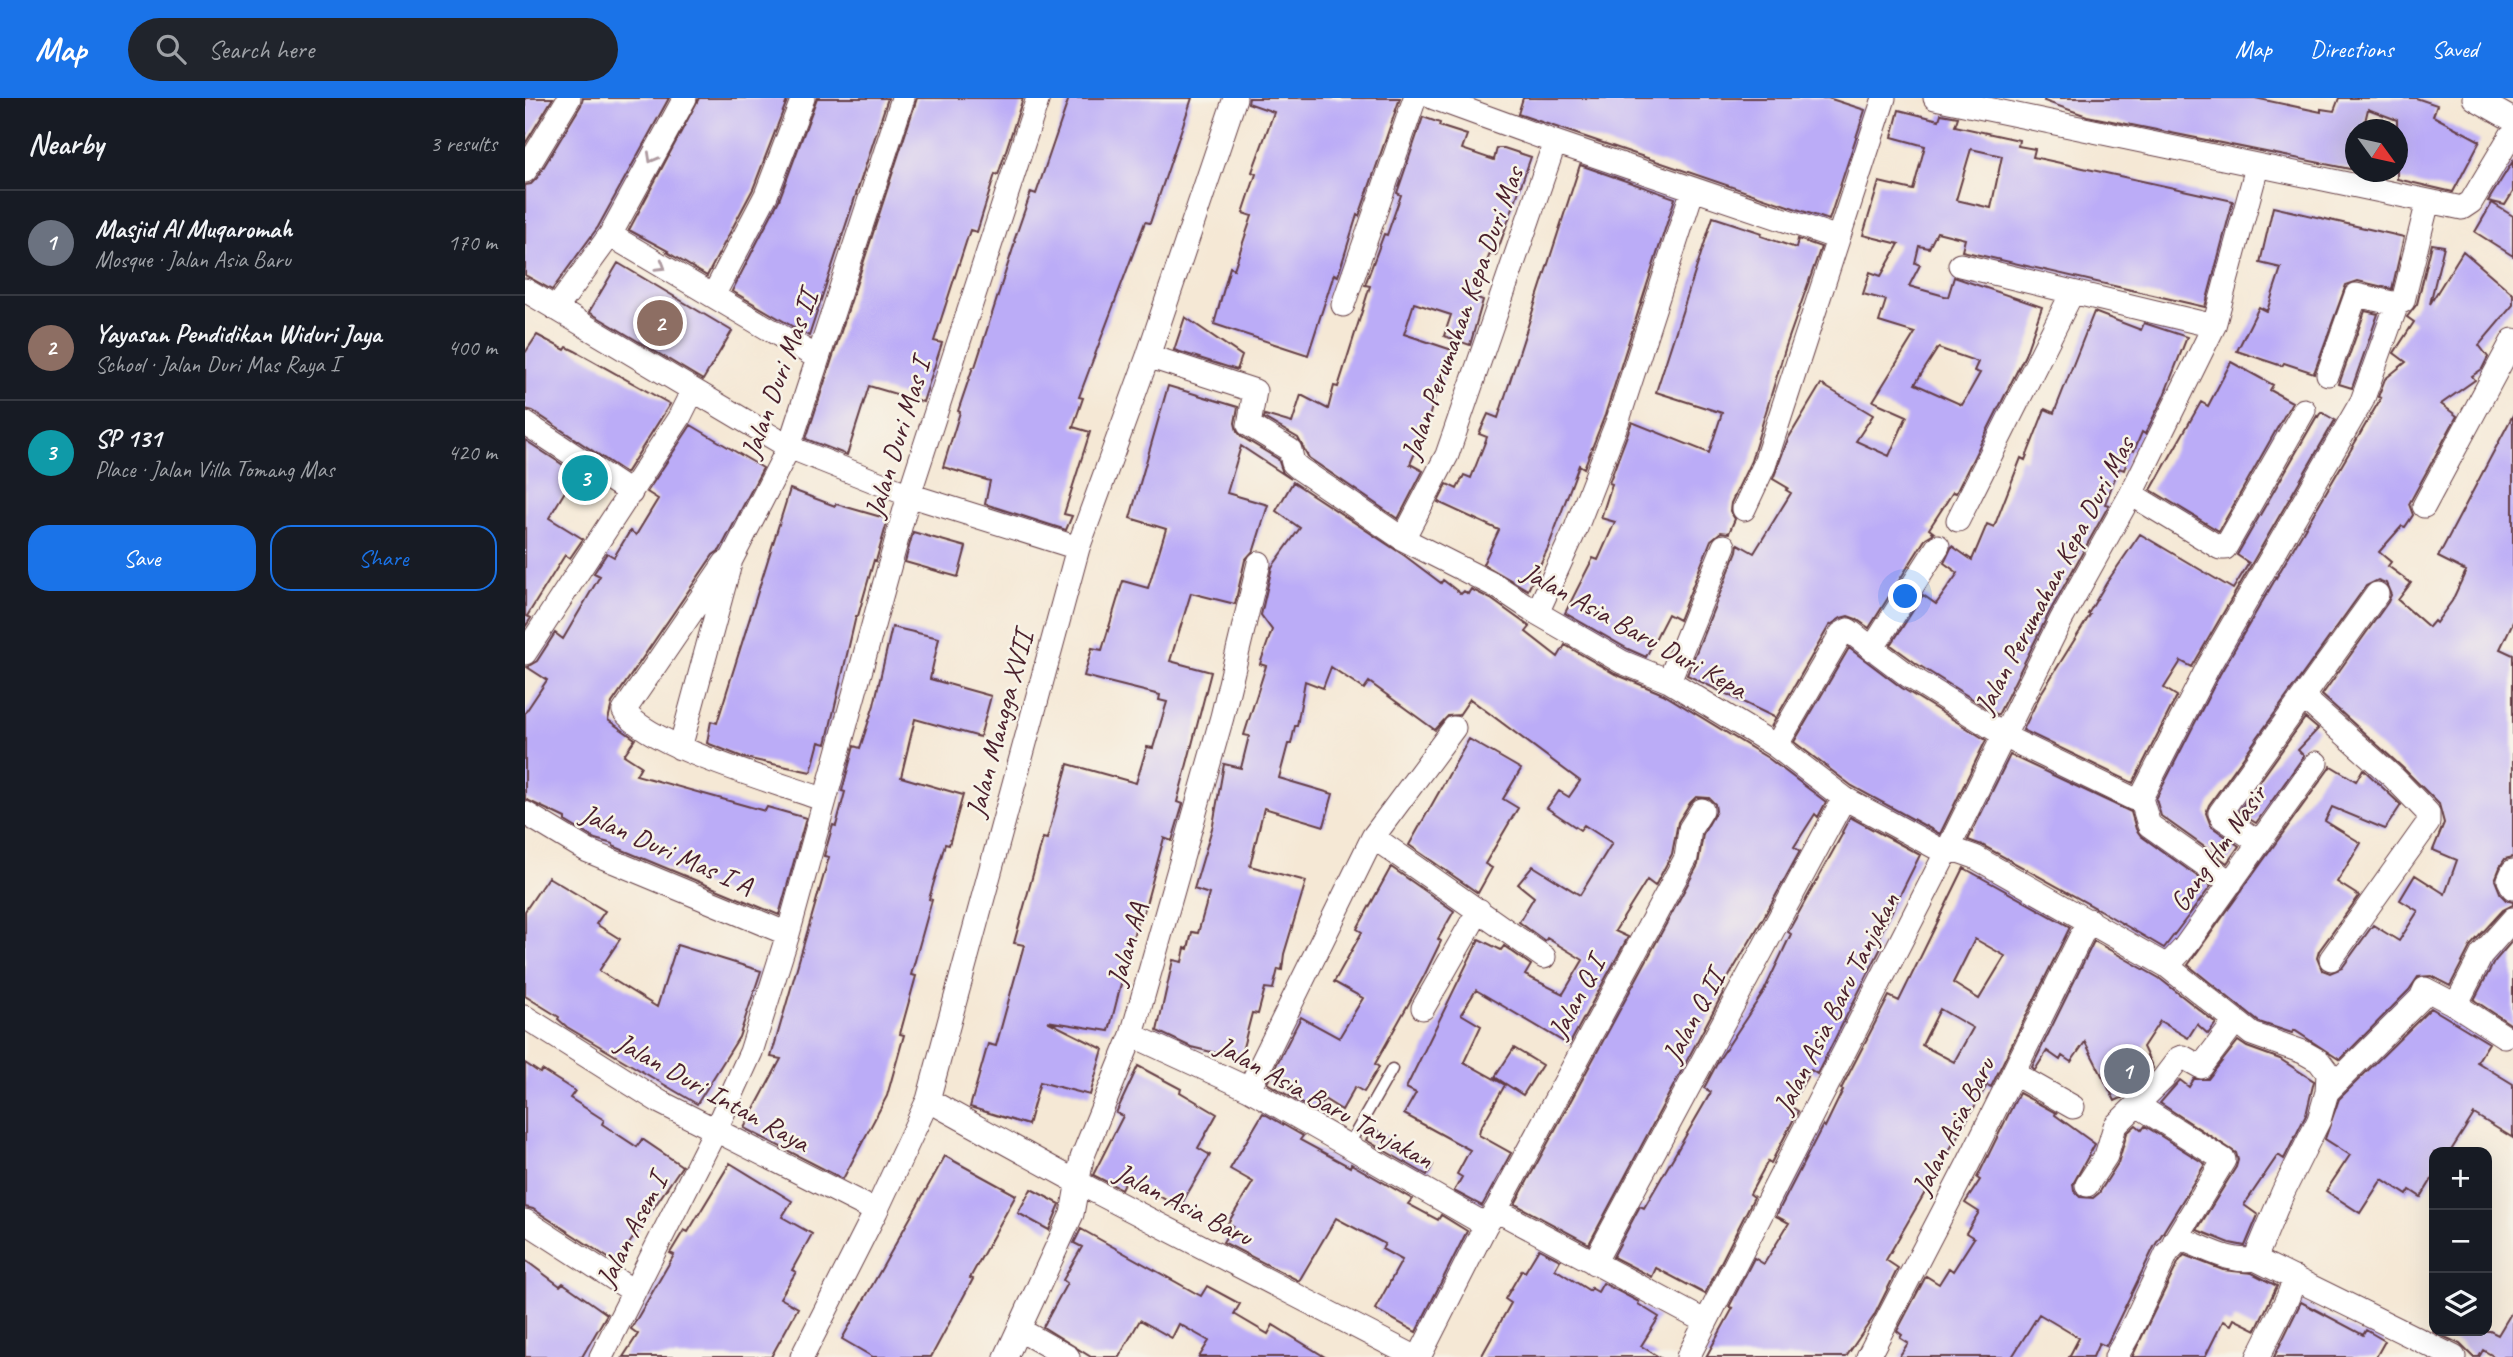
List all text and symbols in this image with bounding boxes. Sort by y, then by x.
search box [128,18,618,81]
text: Map [35,28,86,70]
icon: search [152,30,190,68]
text: Search here [208,33,314,66]
text: Map [2235,34,2272,64]
text: Directions [2310,34,2393,64]
text: Saved [2431,34,2478,64]
north arrow [2345,119,2408,182]
text: Nearby [28,125,104,163]
text: 3 results [430,129,497,158]
one-way arrow [647,151,660,163]
street label: Jalan Perumahan Kepa Duri Mas [1392,160,1532,466]
text: Masjid Al Muqaromah [95,212,292,245]
text: 1 [46,228,56,257]
text: 170 m [448,228,497,257]
text: Mosque · Jalan Asia Baru [95,245,291,274]
one-way arrow [654,258,667,271]
street label: Jalan Duri Mas II [732,280,827,464]
pin: 2 [637,297,683,349]
text: Yayasan Pendidikan Widuri Jaya [95,317,381,350]
text: 2 [46,333,56,362]
text: 400 m [448,333,497,362]
street label: Jalan Duri Mas I [856,349,939,523]
text: School · Jalan Duri Mas Raya I [95,350,339,379]
text: SP 131 [95,422,162,455]
street label: Jalan Perumahan Kepa Duri Mas [1965,428,2143,721]
text: 3 [46,438,56,467]
text: 420 m [448,438,497,467]
pin: 3 [562,452,608,504]
text: Place · Jalan Villa Tomang Mas [95,455,334,484]
button: Save [28,525,256,591]
button: Share [270,525,497,591]
street label: Jalan Asia Baru Duri Kepa [1515,553,1755,707]
your location [1888,579,1922,613]
street label: Jalan Mangga XVII [957,622,1042,822]
street label: Gang Hm Nasir [2162,776,2275,918]
street label: Jalan Duri Mas I A [574,795,759,903]
street label: Jalan Asia Baru Tanjakan [1764,886,1907,1121]
street label: Jalan AA [1098,898,1156,991]
street label: Jalan Q I [1539,945,1615,1046]
street label: Jalan Q II [1653,959,1734,1070]
street label: Jalan Duri Intan Raya [608,1023,817,1160]
street label: Jalan Asia Baru Tanjakan [1208,1027,1440,1176]
pin: 1 [2104,1045,2150,1097]
street label: Jalan Asia Baru [1902,1050,2003,1203]
map controls [2429,1147,2492,1336]
button: + [2429,1147,2492,1210]
street label: Jalan Asia Baru [1107,1153,1260,1254]
street label: Jalan Asem I [587,1162,677,1294]
button: − [2429,1210,2492,1273]
button: layers [2429,1273,2492,1336]

